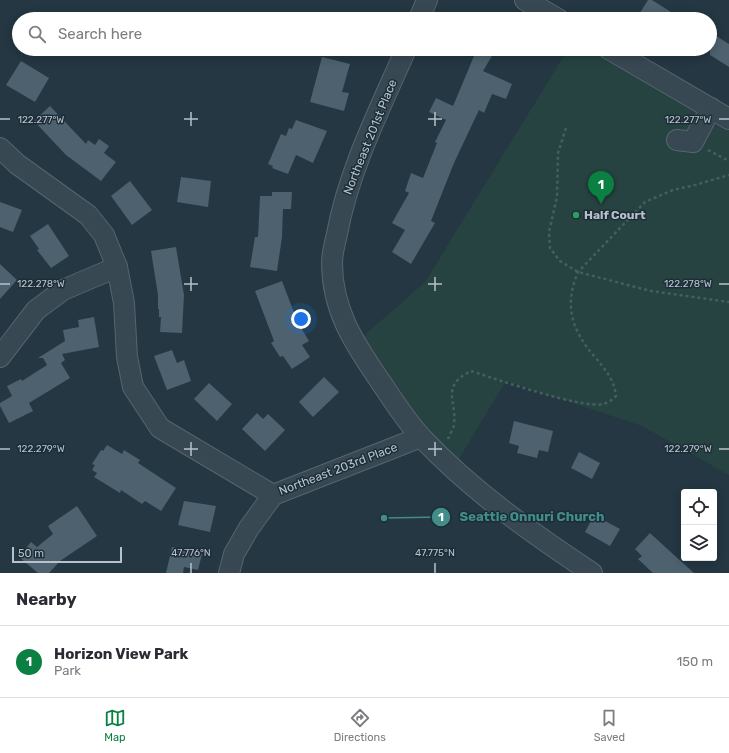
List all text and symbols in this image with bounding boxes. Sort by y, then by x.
search box [12,12,717,56]
icon: search [26,23,48,45]
text: Search here [58,25,142,43]
street label: Northeast 201st Place [340,77,400,197]
text: 122.277°W [18,114,64,126]
text: 122.277°W [665,114,711,126]
pin: 1 [588,171,614,204]
place label: Half Court [584,208,646,222]
marker: Half Court [571,210,581,220]
text: 122.278°W [17,278,65,290]
text: 122.278°W [664,278,712,290]
your location [291,309,311,329]
street label: Northeast 203rd Place [277,440,400,498]
text: 122.279°W [17,443,65,455]
text: 122.279°W [664,443,712,455]
map controls [681,489,717,561]
button: locate [681,489,717,525]
callout: Seattle Onnuri Church [431,504,612,529]
text: Seattle Onnuri Church [460,509,604,524]
text: 1 [438,510,444,524]
button: layers [681,525,717,561]
scale bar [12,545,122,564]
text: 50 m [18,547,44,560]
text: 47.776°N [171,547,211,559]
text: 47.775°N [415,547,455,559]
text: Nearby [16,589,77,609]
text: Horizon View Park [54,645,188,663]
text: 1 [26,654,32,669]
text: 150 m [677,654,713,669]
text: Park [54,663,81,678]
tab: Map [104,707,126,744]
tab: Directions [334,707,386,744]
tab: Saved [594,707,625,744]

